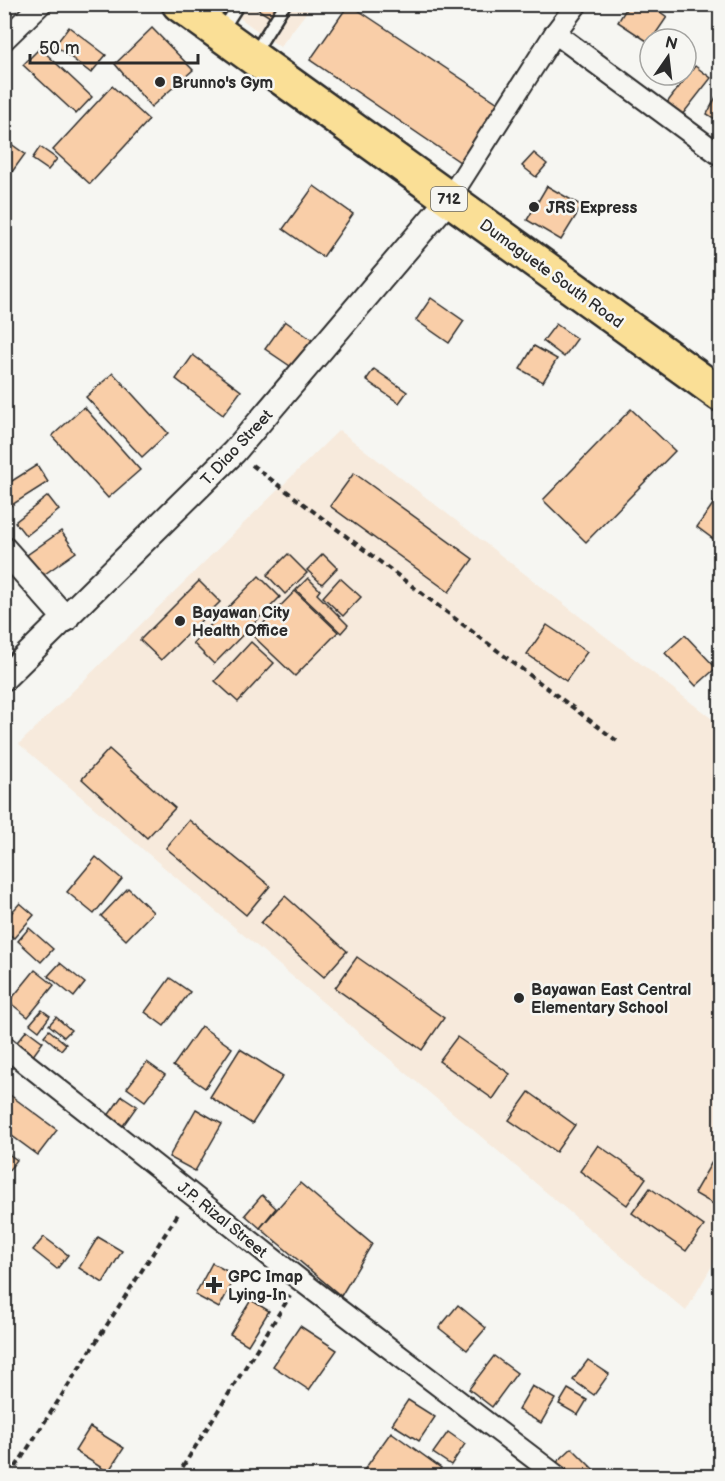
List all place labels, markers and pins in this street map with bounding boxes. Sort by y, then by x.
place label: Brunno's Gym [172,74,273,93]
marker: Brunno's Gym [153,75,167,89]
place label: JRS Express [546,199,637,218]
marker: JRS Express [527,200,541,214]
place label: Bayawan City Health Office [192,604,290,641]
marker: Bayawan City Health Office [173,614,187,628]
place label: Bayawan East Central Elementary School [531,981,691,1018]
marker: Bayawan East Central Elementary School [512,991,526,1005]
place label: GPC Imap Lying-In [228,1268,303,1305]
marker: GPC Imap Lying-In [205,1276,223,1294]

